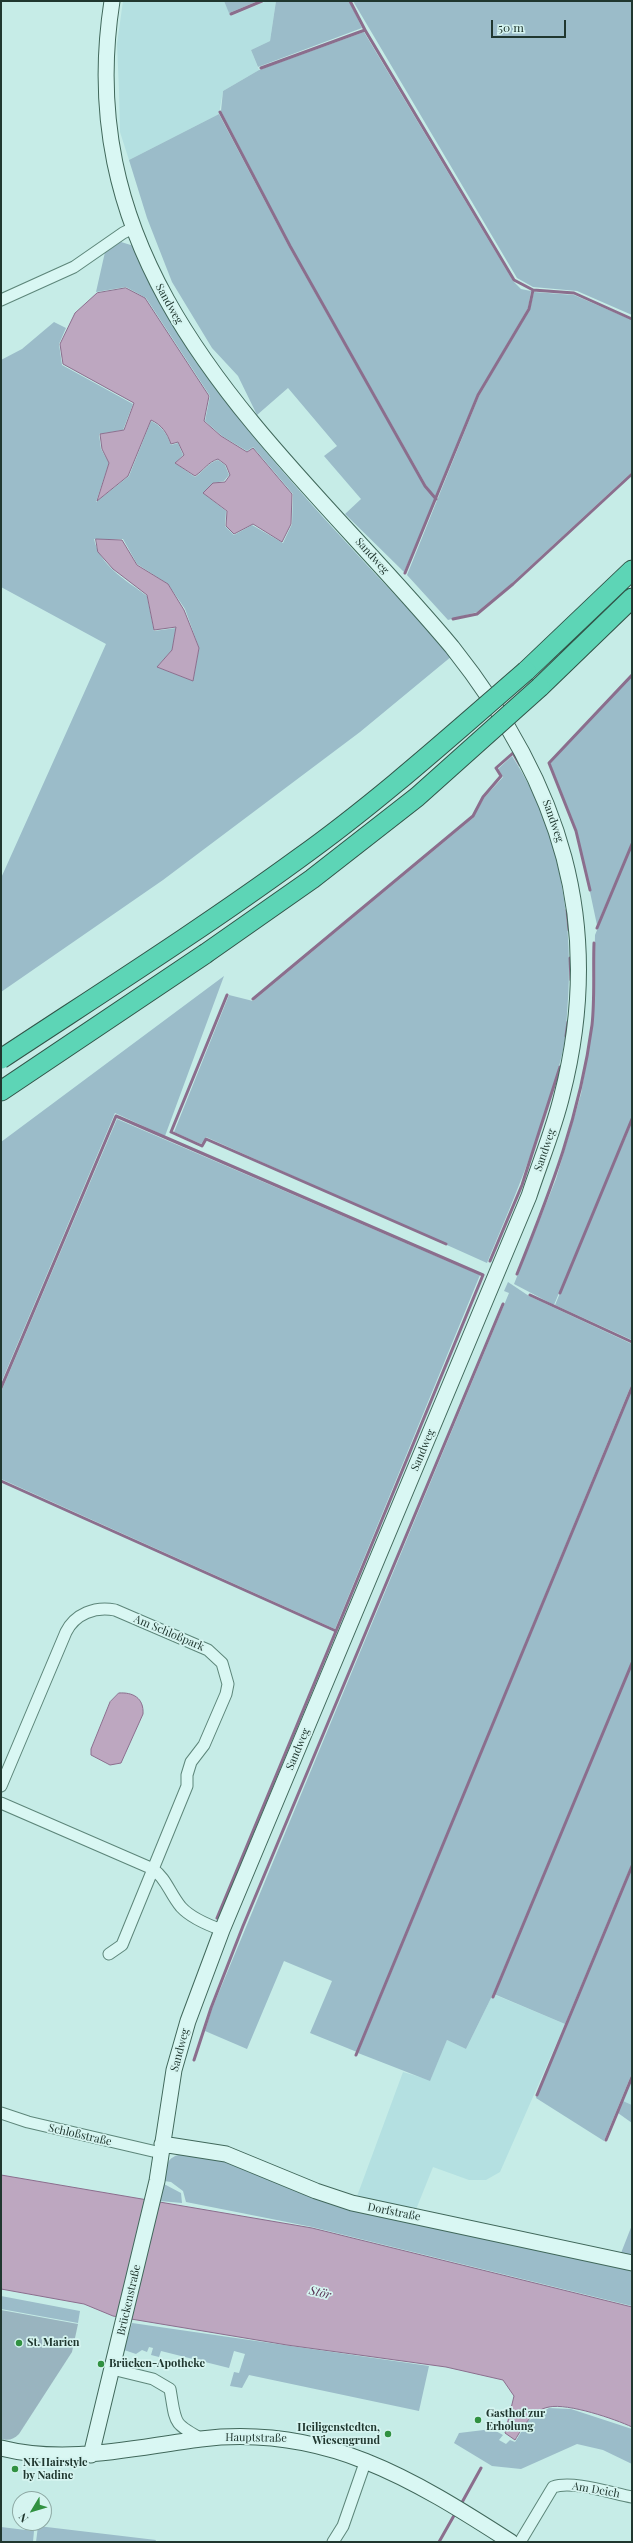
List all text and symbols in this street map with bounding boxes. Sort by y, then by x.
scale bar [493,12,568,38]
text: 50 m [498,19,524,35]
street label: Sandweg [153,282,185,326]
street label: Sandweg [352,535,392,577]
street label: Sandweg [540,798,566,844]
street label: Sandweg [532,1127,558,1173]
street label: Sandweg [408,1427,438,1473]
street label: Am Schloßpark [132,1612,206,1654]
street label: Sandweg [283,1726,313,1772]
street label: Sandweg [168,2027,192,2073]
street label: Schloßstraße [47,2121,113,2149]
street label: Dorfstraße [366,2200,422,2224]
street label: Brückenstraße [114,2263,144,2337]
water label: Stör [308,2283,332,2303]
place label: St. Marien [27,2336,79,2350]
marker: St. Marien [14,2338,24,2348]
place label: Brücken-Apotheke [109,2357,205,2371]
marker: Brücken-Apotheke [96,2359,106,2369]
place label: Gasthof zur Erholung [486,2407,545,2433]
marker: Gasthof zur Erholung [473,2415,483,2425]
place label: Heiligenstedten, Wiesengrund [297,2421,380,2447]
marker: Heiligenstedten, Wiesengrund [383,2429,393,2439]
street label: Hauptstraße [225,2431,287,2445]
place label: NK Hairstyle by Nadine [23,2456,88,2482]
marker: NK Hairstyle by Nadine [10,2464,20,2474]
street label: Am Deich [571,2479,621,2501]
north arrow [12,2491,52,2531]
text: N [15,2510,31,2526]

